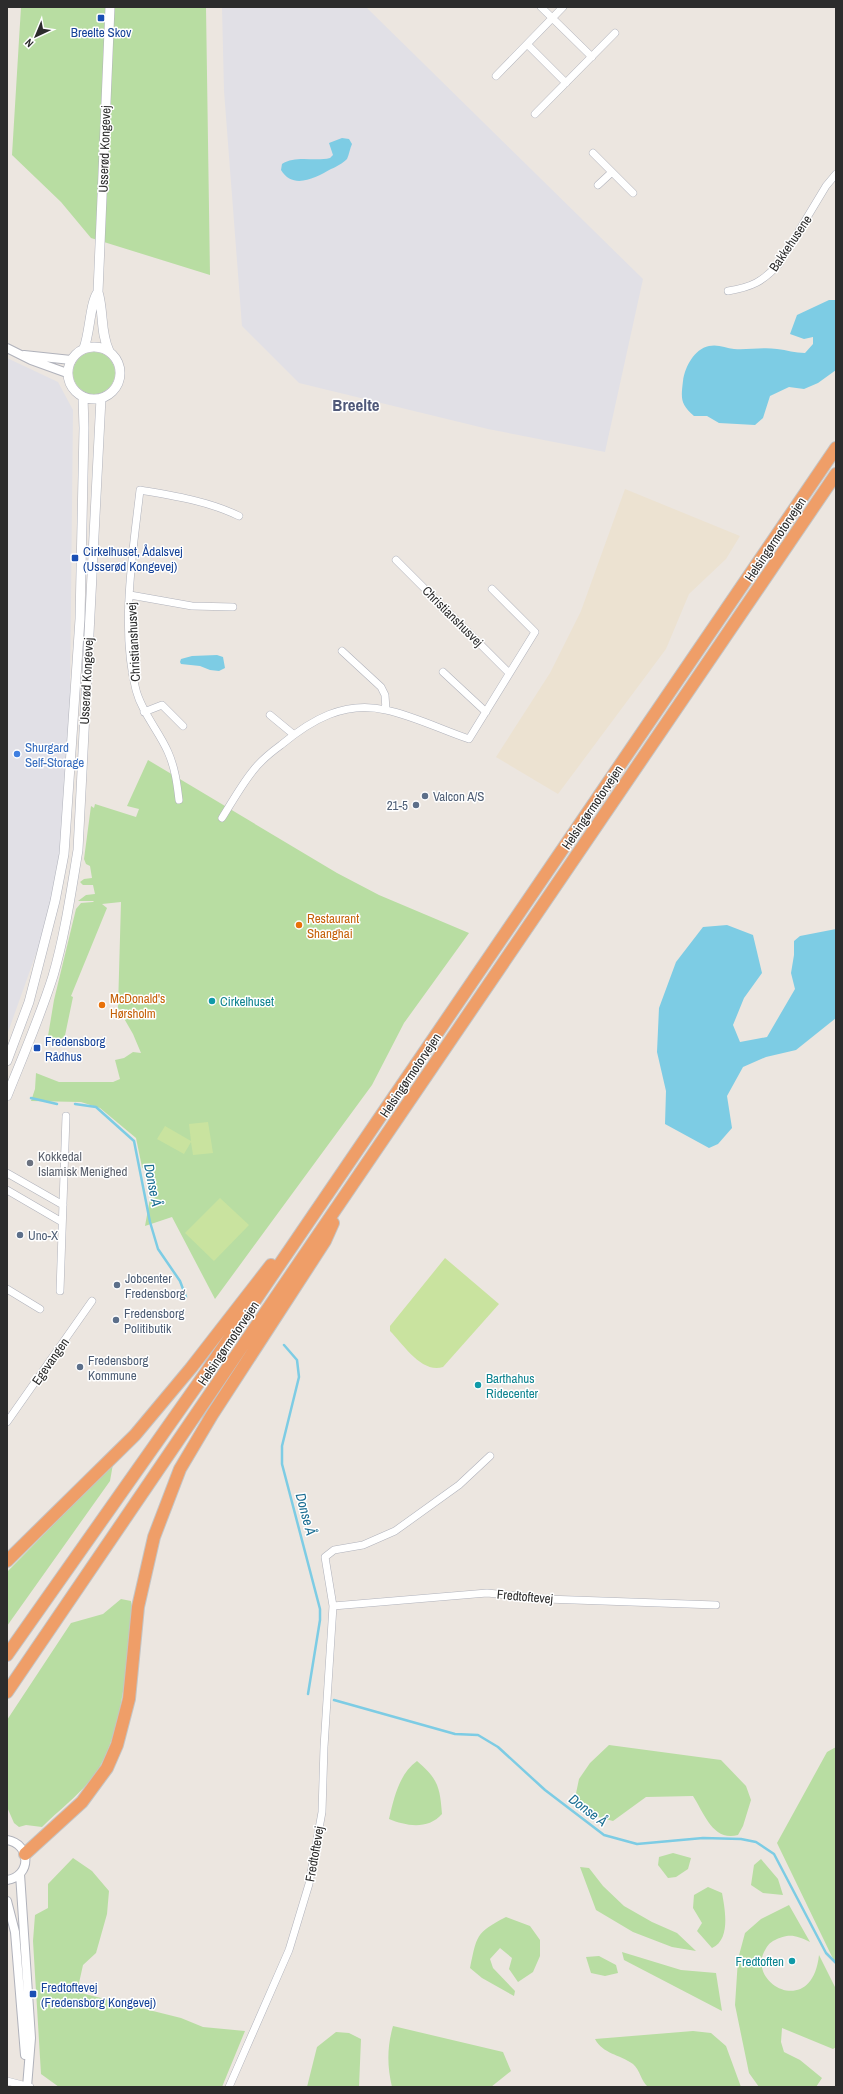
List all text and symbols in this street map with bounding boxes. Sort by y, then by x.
marker: Breelte Skov [96,13,106,23]
north arrow [16,16,56,56]
place label: Breelte Skov [71,24,132,41]
text: N [22,36,36,50]
street label: Usserød Kongevej [94,105,115,193]
street label: Bakkehusene [765,212,816,275]
district label: Breelte [332,393,380,416]
street label: Helsingørmotorvejen [741,494,810,585]
place label: Cirkelhuset, Ådalsvej (Usserød Kongevej) [83,543,183,575]
marker: Cirkelhuset, Ådalsvej (Usserød Kongevej) [70,553,80,563]
street label: Christianshusvej [419,582,487,650]
street label: Christianshusvej [123,602,144,682]
street label: Usserød Kongevej [76,637,97,725]
place label: Shurgard Self-Storage [25,739,84,771]
marker: Shurgard Self-Storage [12,749,22,759]
street label: Helsingørmotorvejen [558,762,627,853]
place label: Valcon A/S [433,788,484,805]
marker: Valcon A/S [420,791,430,801]
place label: 21-5 [387,797,408,814]
marker: 21-5 [411,800,421,810]
place label: Restaurant Shanghai [307,910,359,942]
marker: Restaurant Shanghai [294,920,304,930]
place label: McDonald's Hørsholm [110,990,165,1022]
place label: Cirkelhuset [220,993,274,1010]
marker: Cirkelhuset [207,996,217,1006]
marker: McDonald's Hørsholm [97,1000,107,1010]
street label: Helsingørmotorvejen [376,1030,445,1121]
place label: Fredensborg Rådhus [45,1033,106,1065]
marker: Fredensborg Rådhus [32,1043,42,1053]
place label: Kokkedal Islamisk Menighed [38,1148,128,1180]
marker: Kokkedal Islamisk Menighed [25,1158,35,1168]
water label: Donse Å [140,1162,166,1208]
place label: Uno-X [28,1227,59,1244]
marker: Uno-X [15,1230,25,1240]
place label: Jobcenter Fredensborg [125,1270,186,1302]
marker: Jobcenter Fredensborg [112,1280,122,1290]
street label: Helsingørmotorvejen [194,1298,263,1389]
place label: Fredensborg Politibutik [124,1305,185,1337]
marker: Fredensborg Politibutik [111,1315,121,1325]
street label: Egevangen [28,1334,73,1388]
place label: Fredensborg Kommune [88,1352,149,1384]
marker: Fredensborg Kommune [75,1362,85,1372]
place label: Barthahus Ridecenter [486,1370,539,1402]
marker: Barthahus Ridecenter [473,1380,483,1390]
water label: Donse Å [292,1491,320,1538]
street label: Fredtoftevej [496,1586,554,1607]
water label: Donse Å [565,1790,611,1830]
street label: Fredtoftevej [301,1825,328,1883]
place label: Fredtoften [735,1953,784,1970]
marker: Fredtoften [787,1956,797,1966]
place label: Fredtoftevej (Fredensborg Kongevej) [41,1979,156,2011]
marker: Fredtoftevej (Fredensborg Kongevej) [28,1989,38,1999]

